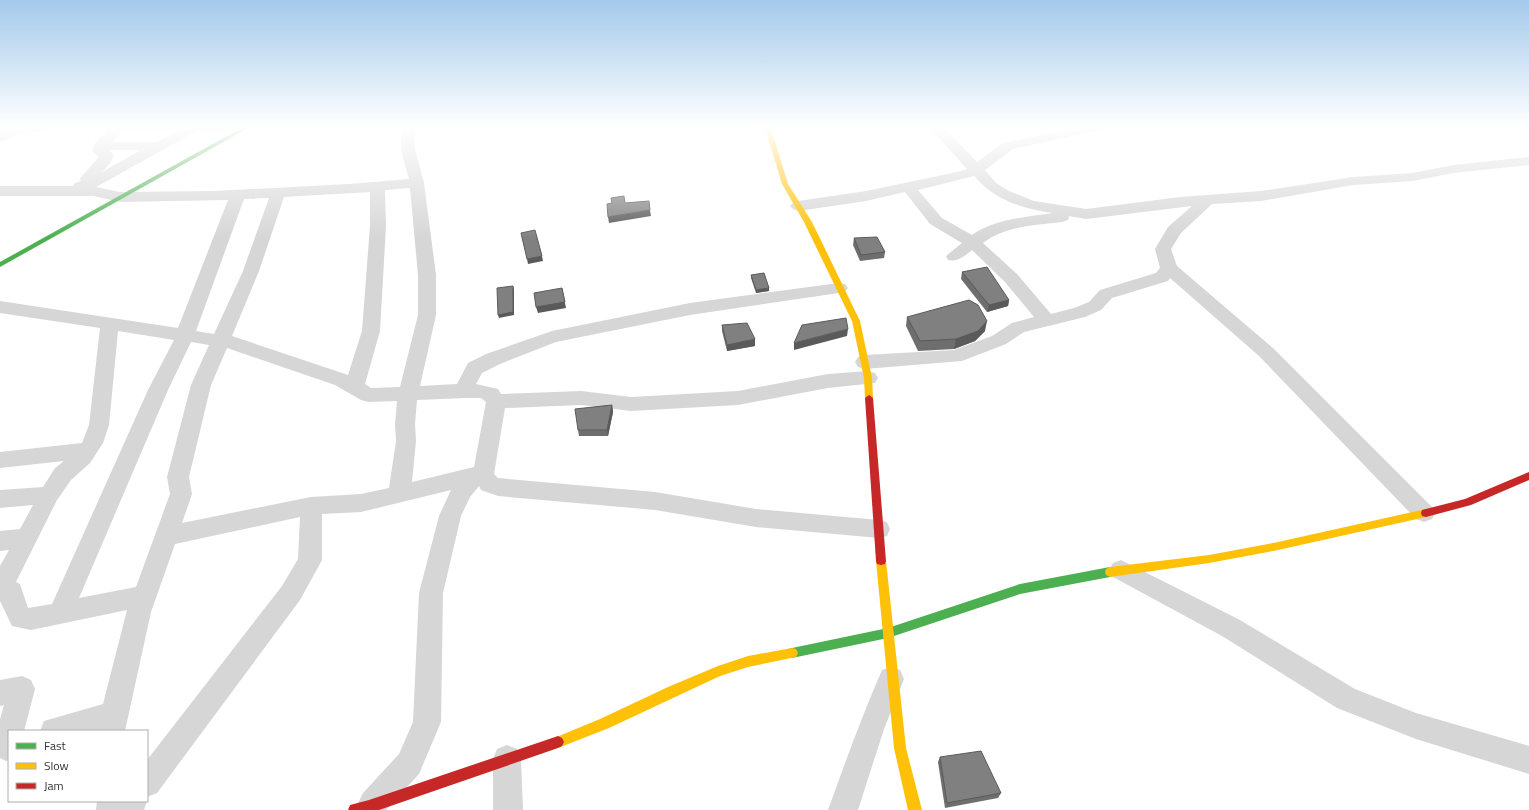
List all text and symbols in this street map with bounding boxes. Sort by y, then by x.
legend [8,730,148,802]
text: Fast [44,736,67,755]
text: Slow [44,756,69,775]
text: Jam [44,776,64,795]

